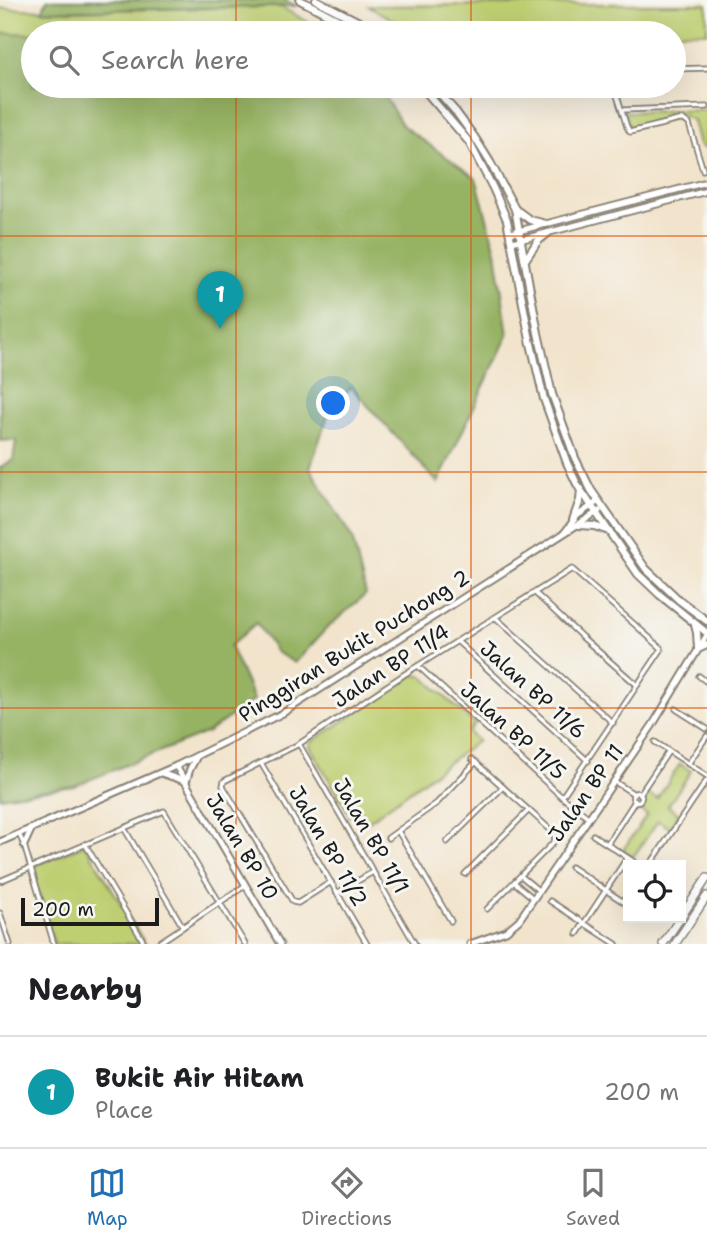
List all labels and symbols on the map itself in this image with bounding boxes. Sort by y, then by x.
pin: 1 [197,271,243,329]
your location [316,386,350,420]
street label: Pinggiran Bukit Puchong 2 [233,563,475,729]
street label: Jalan BP 11/4 [327,618,455,714]
street label: Jalan BP 11/6 [474,635,592,745]
street label: Jalan BP 11/5 [454,676,572,786]
street label: Jalan BP 11 [542,738,630,848]
street label: Jalan BP 11/1 [327,773,415,899]
street label: Jalan BP 11/2 [282,781,374,911]
street label: Jalan BP 10 [199,789,285,905]
scale bar [21,895,159,927]

